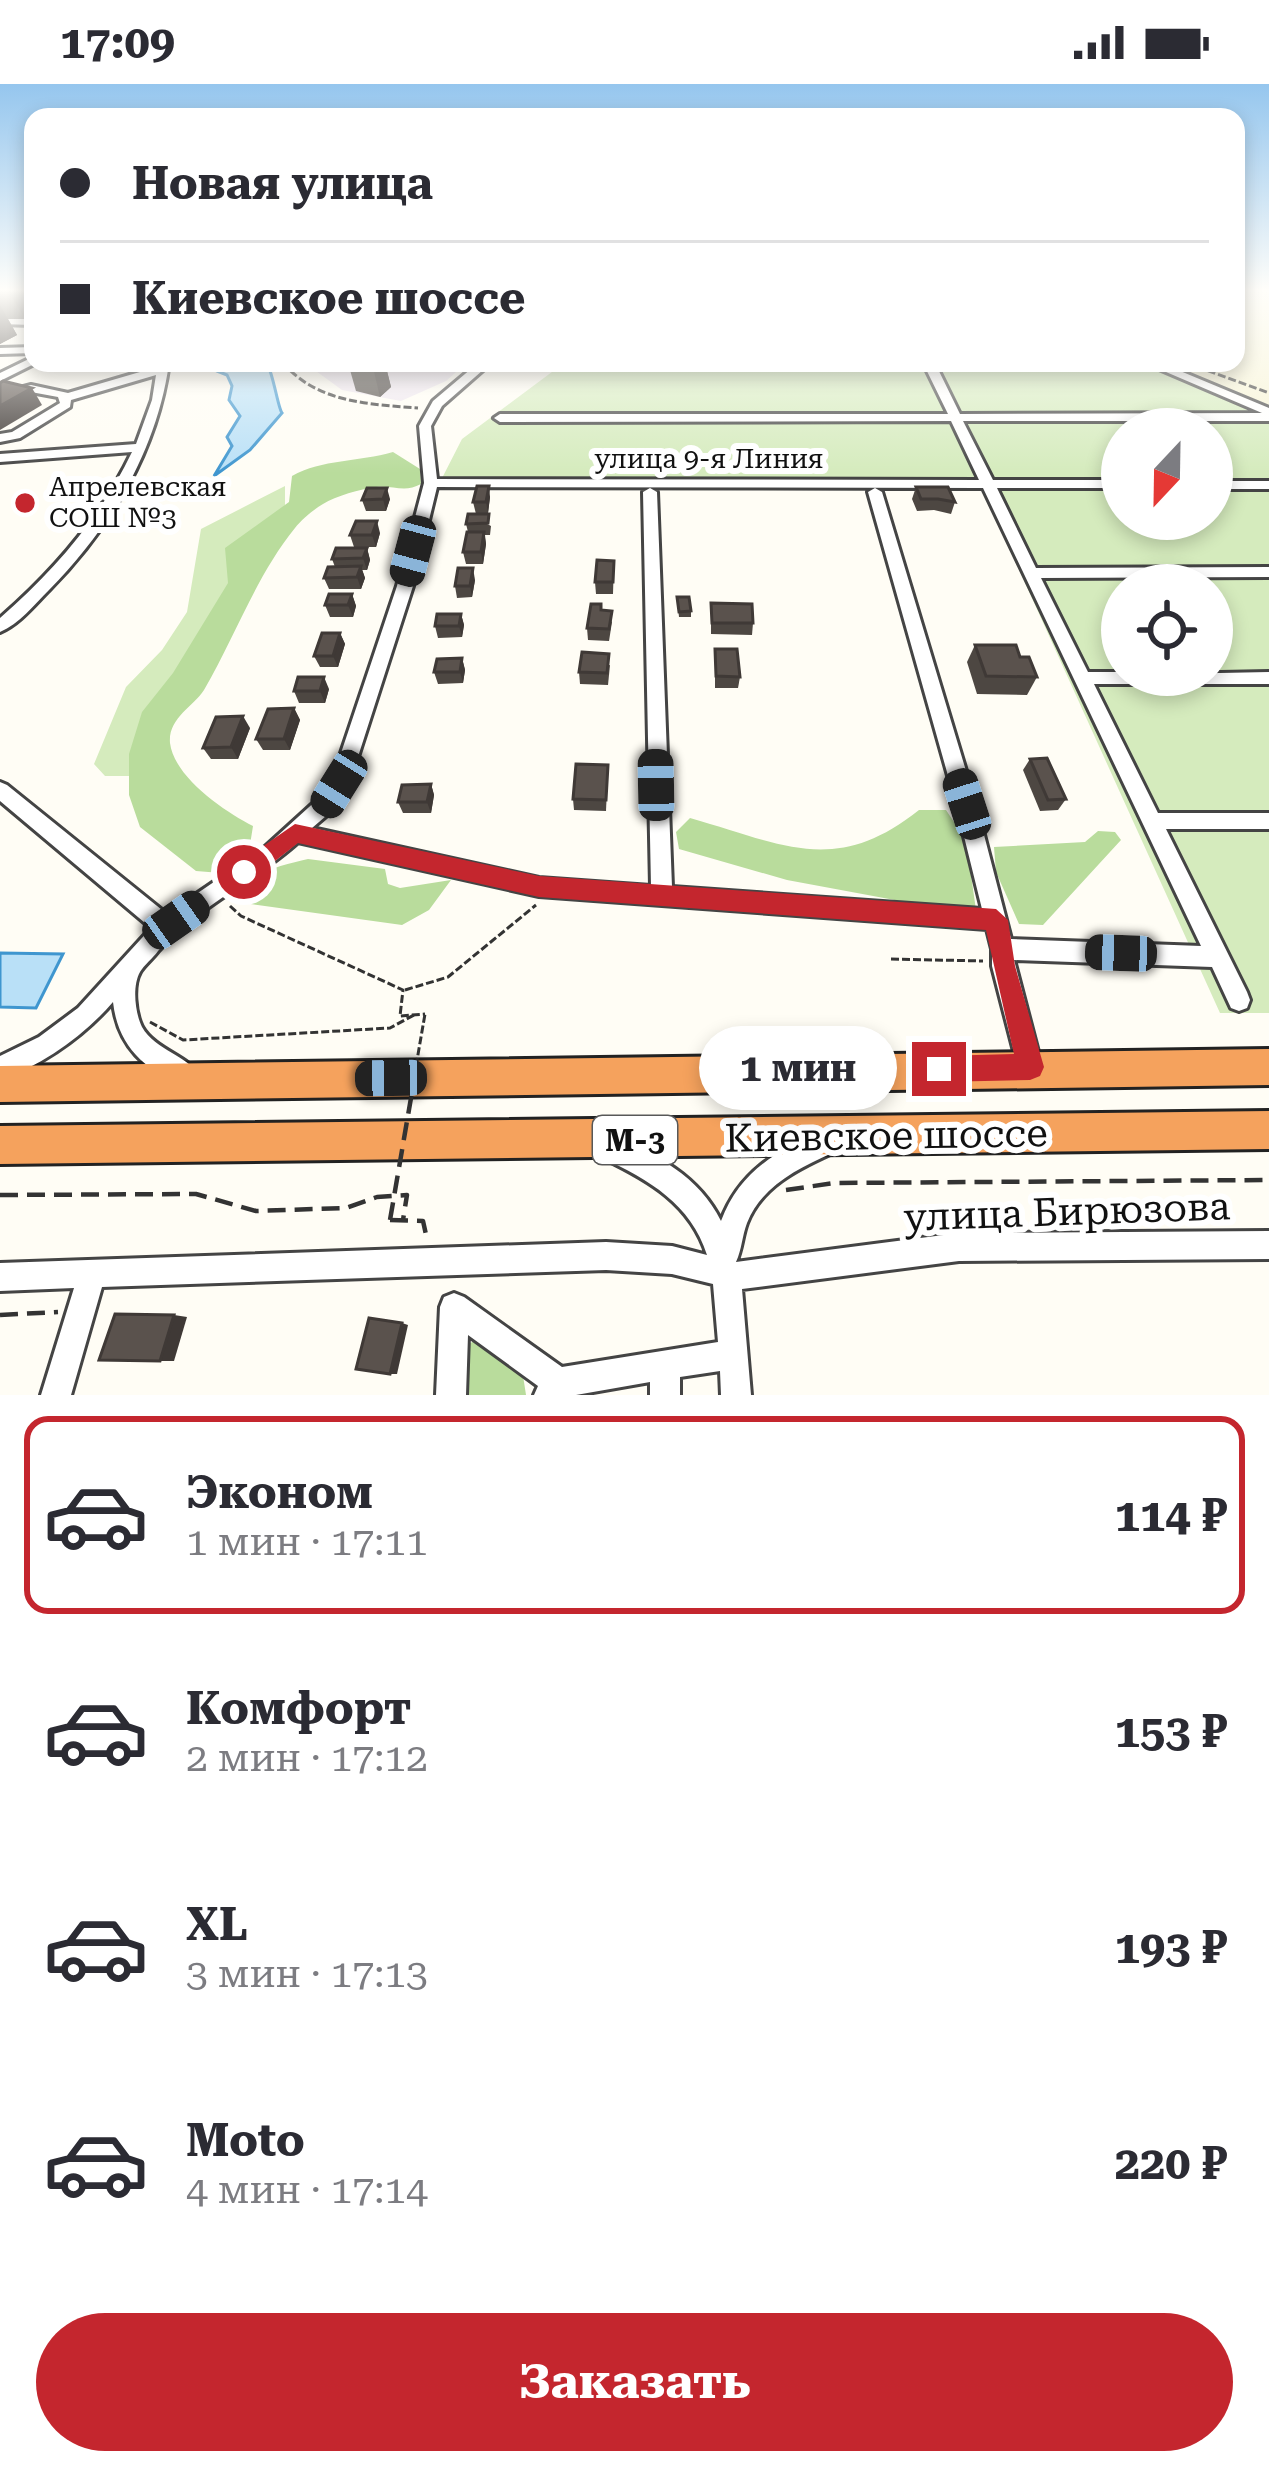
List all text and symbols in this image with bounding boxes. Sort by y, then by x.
text: 17:09 [60,16,175,69]
text: Новая улица [132,157,433,210]
text: Киевское шоссе [132,272,525,325]
north arrow [1101,408,1233,540]
map controls [1101,408,1233,696]
street label: улица 9-я Линия [594,443,824,475]
place label: Апрелевская СОШ №3 [49,471,226,534]
marker: Апрелевская СОШ №3 [12,490,38,516]
car [386,512,440,590]
button: locate [1101,564,1233,696]
car [305,744,373,824]
car [637,749,675,821]
car [939,764,995,844]
route start [217,845,271,899]
car [136,885,216,955]
car [1084,934,1158,972]
callout: 1 мин [699,1027,897,1111]
route end [912,1042,966,1096]
text: 1 мин [740,1045,856,1091]
car [355,1059,427,1097]
street label: Киевское шоссе [724,1110,1048,1162]
road number: М-3 [593,1116,677,1164]
street label: улица Бирюзова [903,1183,1231,1241]
icon: car [42,1461,150,1569]
text: Эконом [186,1466,373,1519]
text: 114 ₽ [1115,1489,1227,1542]
text: 1 мин · 17:11 [186,1519,428,1565]
icon: car [42,1677,150,1785]
text: Комфорт [186,1682,411,1735]
text: 153 ₽ [1115,1705,1227,1758]
text: 2 мин · 17:12 [186,1735,428,1781]
icon: car [42,1893,150,2001]
text: XL [186,1898,248,1951]
text: 193 ₽ [1115,1921,1227,1974]
text: 3 мин · 17:13 [186,1951,428,1997]
icon: car [42,2109,150,2217]
text: Moto [186,2114,305,2167]
text: 220 ₽ [1115,2137,1227,2190]
text: 4 мин · 17:14 [186,2167,428,2213]
button: Заказать [36,2313,1233,2451]

